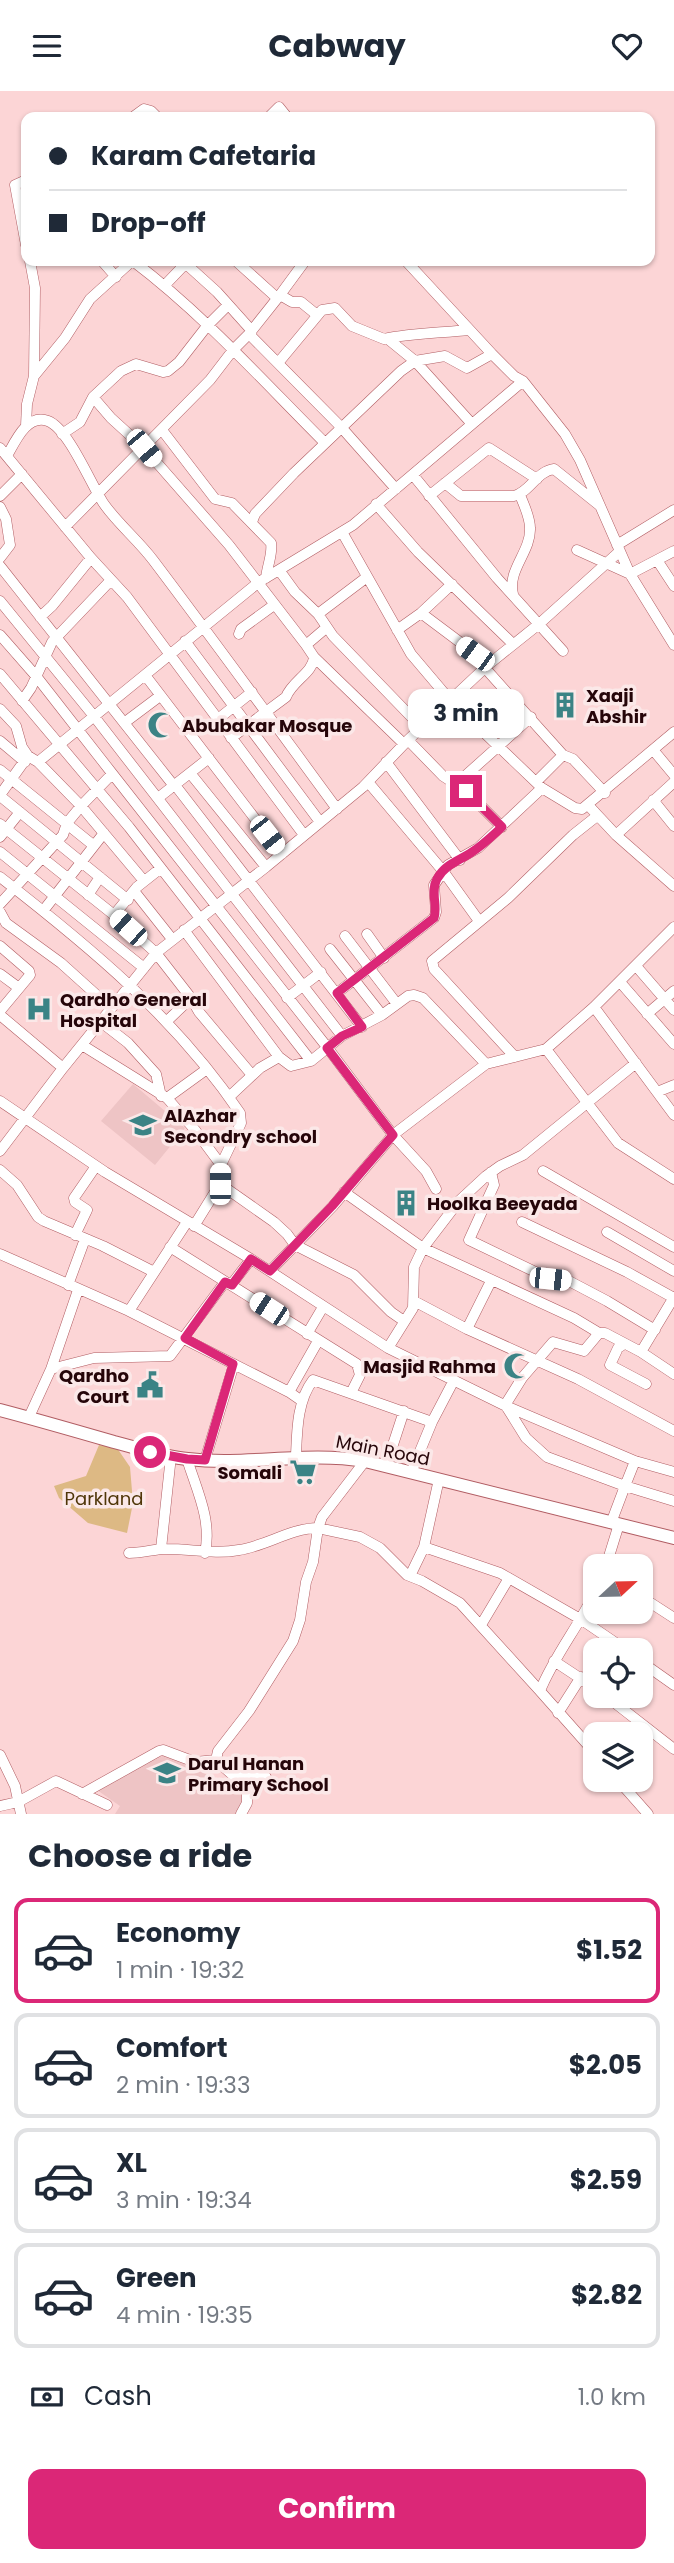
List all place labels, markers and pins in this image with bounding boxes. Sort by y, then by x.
place label: Xaaji Abshir [586,683,647,729]
building icon: Xaaji Abshir [550,690,580,720]
mosque icon: Abubakar Mosque [146,710,176,740]
place label: Abubakar Mosque [182,713,352,738]
place label: Qardho General Hospital [60,987,207,1033]
hospital icon: Qardho General Hospital [24,994,54,1024]
place label: AlAzhar Secondry school [164,1103,317,1149]
school or university icon: AlAzhar Secondry school [128,1110,158,1140]
building icon: Hoolka Beeyada [391,1188,421,1218]
place label: Hoolka Beeyada [427,1191,578,1216]
mosque icon: Masjid Rahma [502,1351,532,1381]
place label: Masjid Rahma [363,1354,496,1379]
place label: Qardho Court [59,1363,129,1409]
public building icon: Qardho Court [135,1370,165,1400]
supermarket icon: Somali [288,1457,318,1487]
place label: Somali [218,1460,282,1485]
place label: Darul Hanan Primary School [188,1751,329,1797]
school or university icon: Darul Hanan Primary School [152,1758,182,1788]

